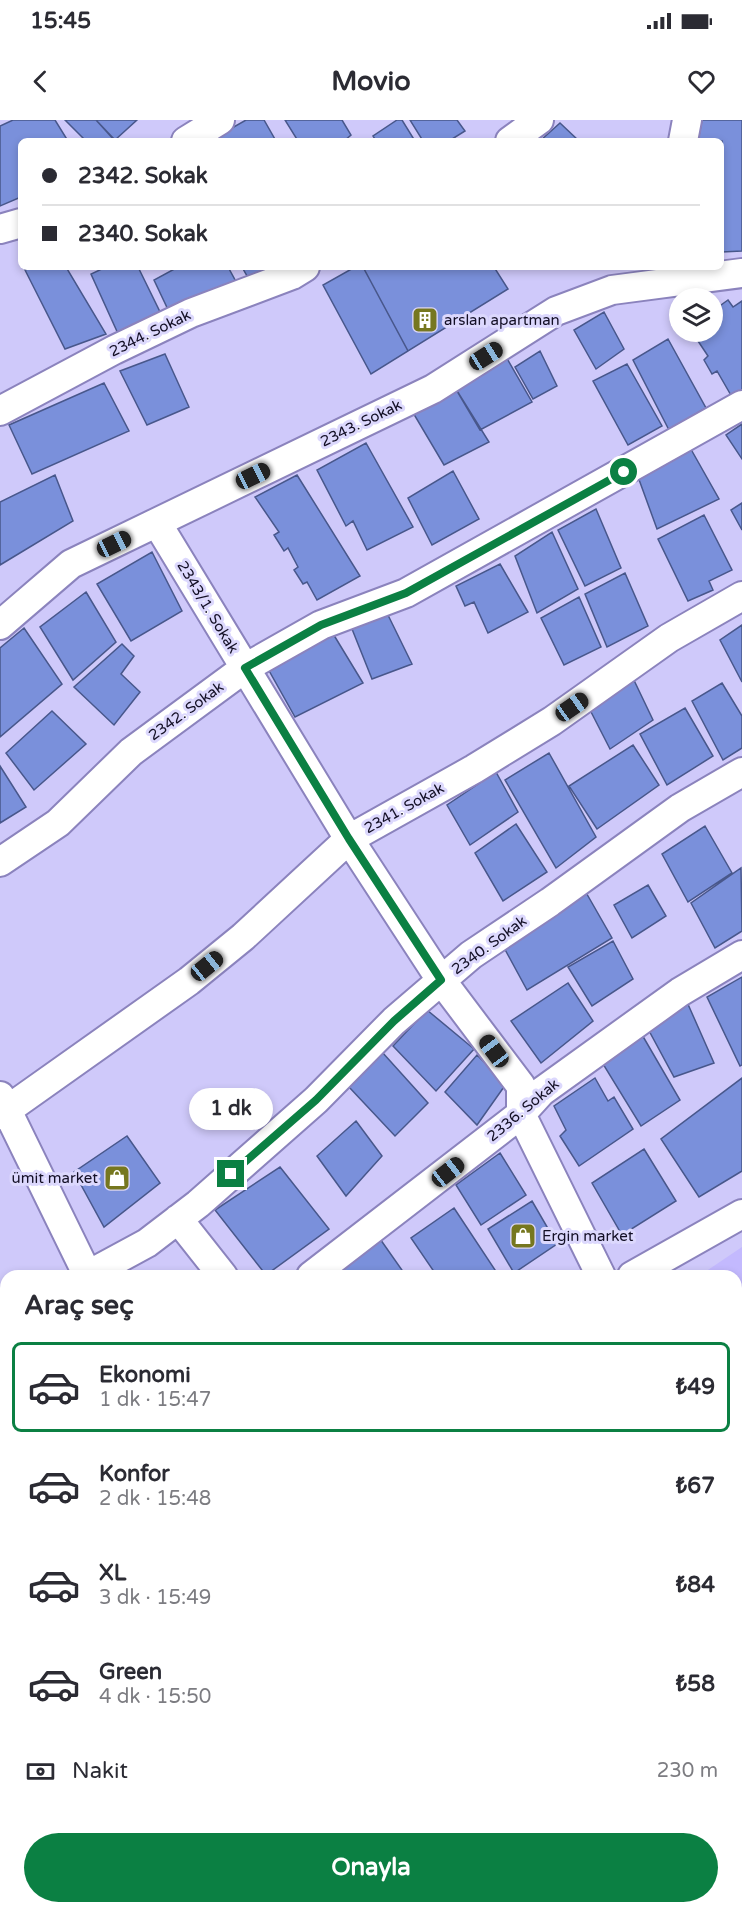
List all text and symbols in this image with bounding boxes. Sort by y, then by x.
text: 15:45 [30,8,91,34]
icon: back [24,65,57,98]
text: Movio [331,65,411,98]
icon: heart [685,65,718,98]
text: 2342. Sokak [78,163,208,189]
text: 2340. Sokak [78,221,208,247]
map controls [669,288,723,342]
button: layers [669,288,723,342]
building icon: arslan apartman [410,305,440,335]
street label: 2344. Sokak [106,306,194,360]
place label: arslan apartman [444,311,560,329]
car [466,339,506,373]
street label: 2343. Sokak [317,396,405,450]
route start [610,458,637,485]
car [233,460,273,492]
car [94,528,134,560]
street label: 2343/1. Sokak [173,558,243,656]
street label: 2342. Sokak [145,678,227,744]
car [552,689,592,725]
street label: 2341. Sokak [361,779,447,837]
street label: 2340. Sokak [448,912,530,978]
car [187,948,227,984]
car [476,1031,512,1071]
street label: 2336. Sokak [483,1075,563,1145]
callout: 1 dk [189,1087,273,1129]
text: 1 dk [210,1097,252,1121]
car [428,1154,468,1190]
route end [217,1160,244,1187]
shop icon: ümit market [102,1163,132,1193]
place label: ümit market [12,1169,98,1187]
shop icon: Ergin market [508,1221,538,1251]
place label: Ergin market [542,1227,634,1245]
text: Araç seç [24,1289,134,1322]
icon: car [27,1360,81,1414]
text: Ekonomi [99,1362,191,1388]
text: ₺49 [676,1374,715,1400]
text: 1 dk · 15:47 [99,1388,211,1412]
icon: car [27,1459,81,1513]
text: Konfor [99,1461,170,1487]
text: ₺67 [676,1473,715,1499]
text: 2 dk · 15:48 [99,1487,211,1511]
icon: car [27,1558,81,1612]
text: XL [99,1560,126,1586]
text: ₺84 [676,1572,715,1598]
text: 3 dk · 15:49 [99,1586,211,1610]
icon: car [27,1657,81,1711]
text: Green [99,1659,162,1685]
text: ₺58 [676,1671,715,1697]
text: 4 dk · 15:50 [99,1685,211,1709]
icon: cash [24,1755,57,1788]
text: Nakit [72,1758,128,1784]
text: 230 m [657,1759,718,1783]
button: Onayla [24,1833,718,1902]

